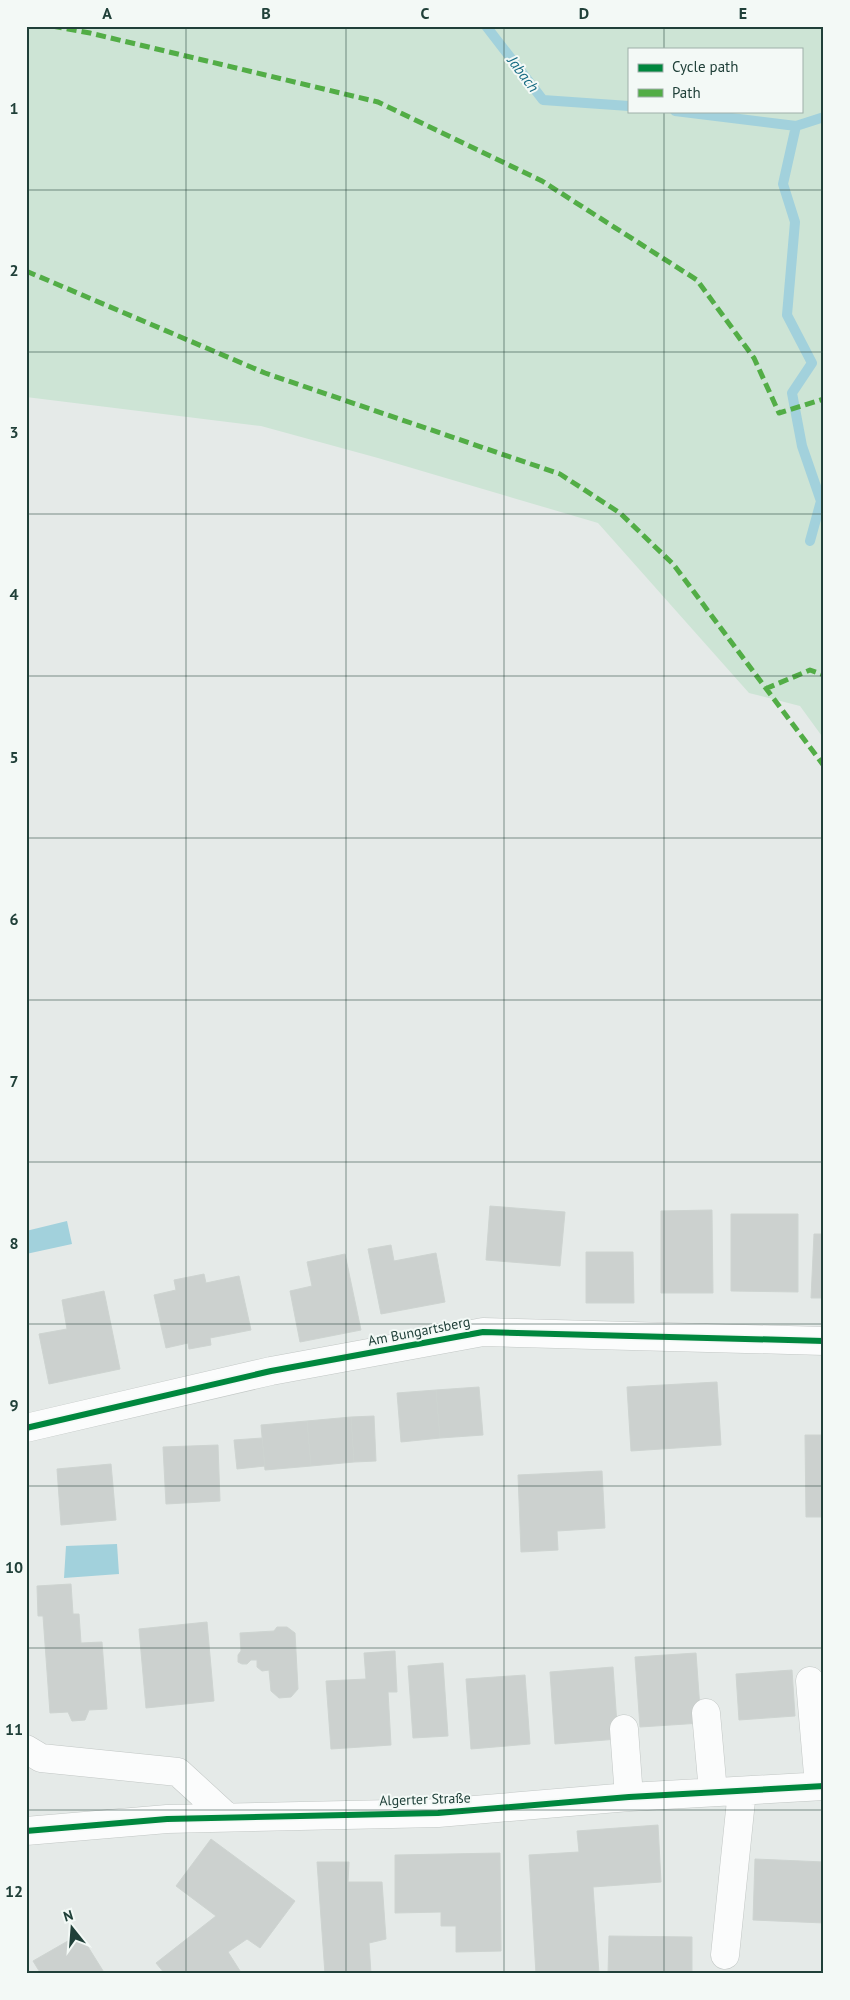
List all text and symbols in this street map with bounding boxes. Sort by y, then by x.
text: A [102,3,112,23]
text: B [261,3,271,23]
text: C [421,3,430,23]
text: D [579,3,589,23]
text: E [739,3,747,23]
legend [628,48,802,112]
water label: Jabach [503,51,543,96]
text: Cycle path [672,57,738,76]
text: Path [672,83,701,102]
text: 1 [9,98,19,118]
text: 2 [9,260,19,280]
text: 3 [9,422,19,442]
text: 4 [9,584,19,604]
text: 5 [9,747,19,767]
text: 6 [9,909,19,929]
text: 7 [9,1071,19,1091]
text: 8 [9,1233,19,1253]
street label: Am Bungartsberg [366,1312,472,1350]
text: 9 [9,1395,19,1415]
text: 10 [5,1557,23,1577]
text: 11 [5,1719,23,1739]
street label: Algerter Straße [379,1788,471,1810]
text: 12 [5,1881,23,1901]
north arrow [48,1902,98,1952]
text: N [61,1906,75,1926]

